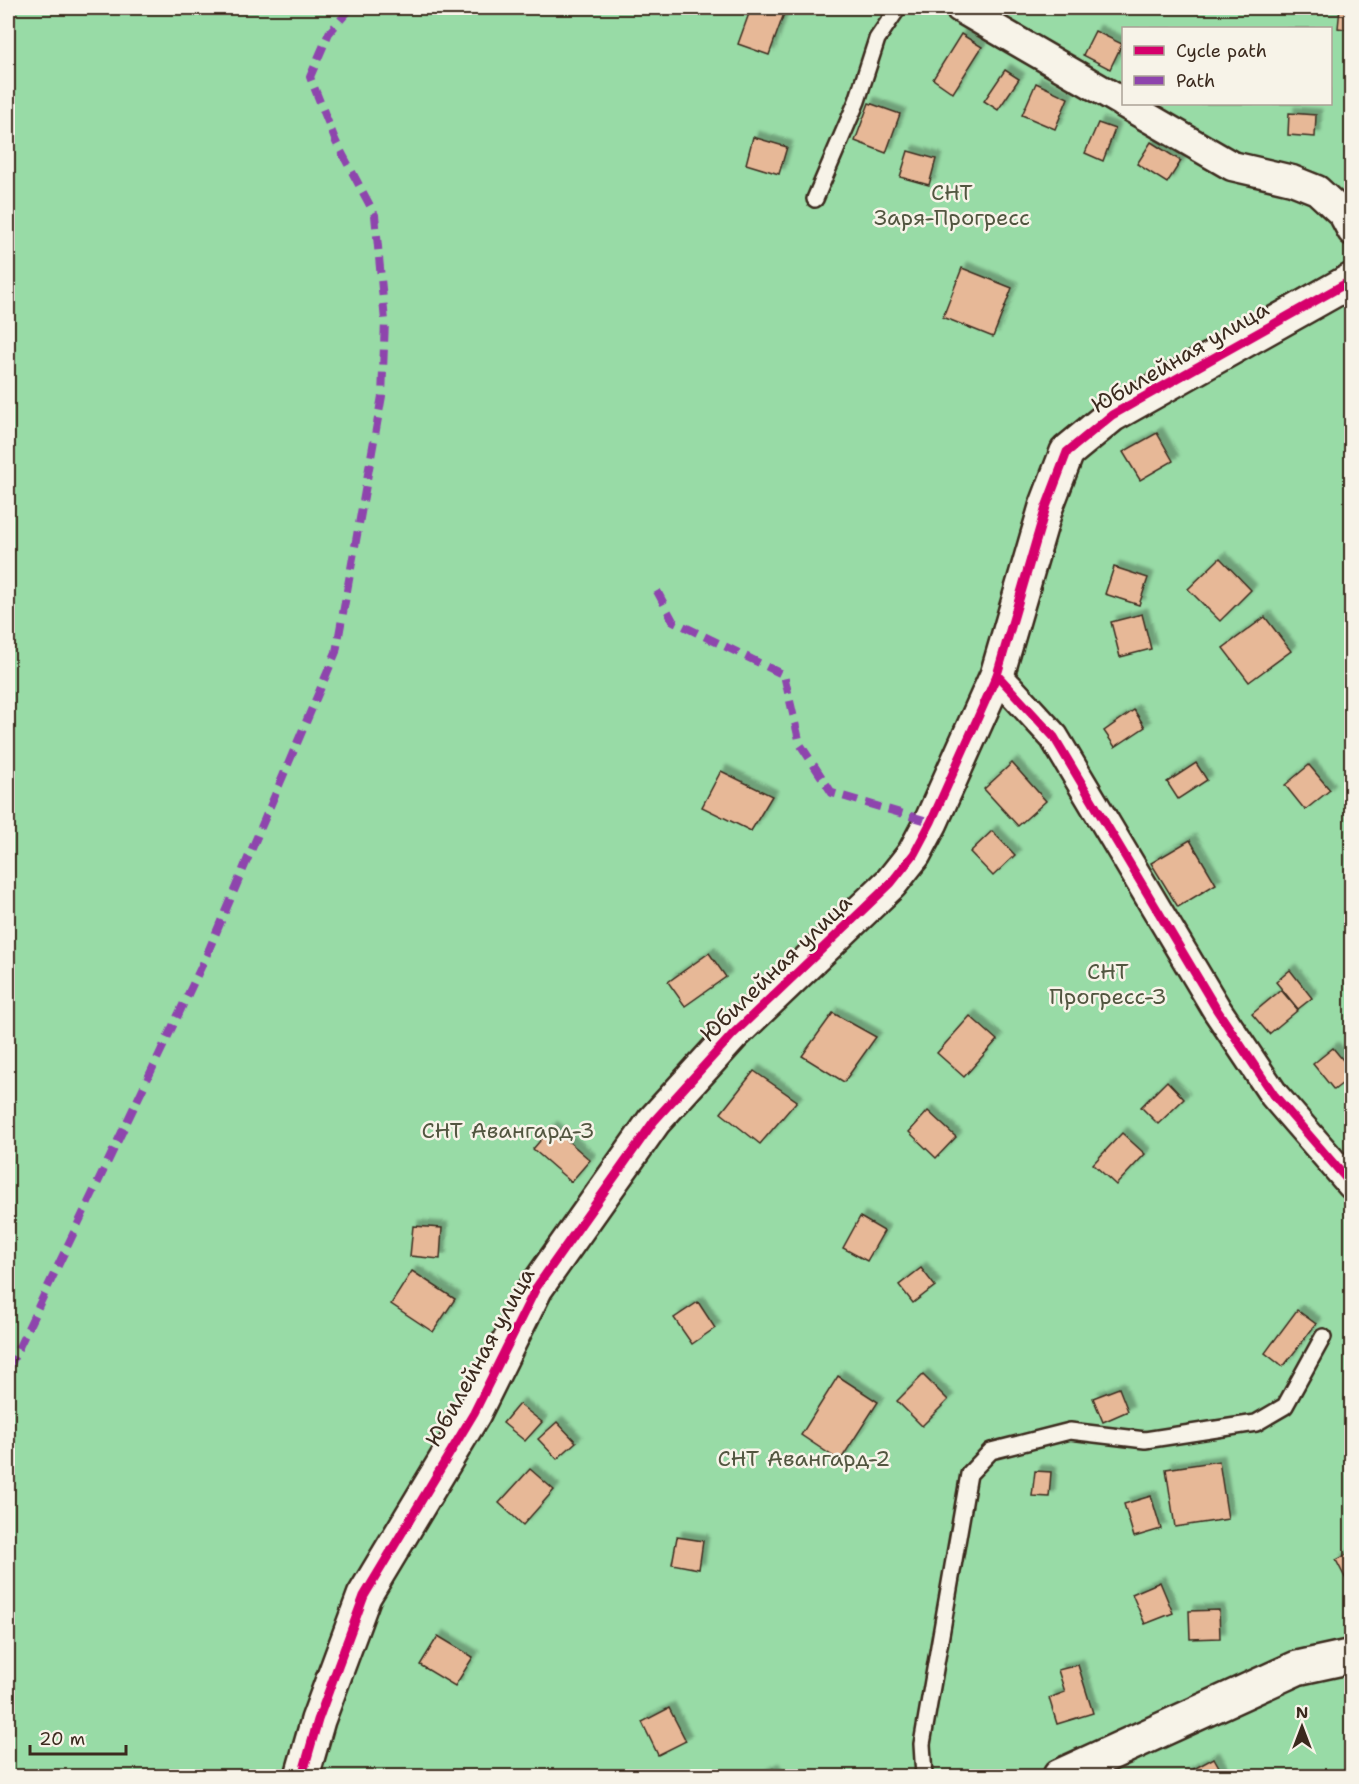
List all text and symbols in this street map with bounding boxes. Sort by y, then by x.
legend [1122,27,1332,105]
text: Cycle path [1176,39,1267,63]
text: Path [1176,69,1215,93]
park label: СНТ Заря-Прогресс [874,178,1030,232]
street label: Юбилейная улица [1086,294,1274,420]
street label: Юбилейная улица [694,888,858,1048]
park label: СНТ Прогресс-3 [1049,957,1167,1011]
park label: СНТ Авангард-3 [421,1116,595,1145]
street label: Юбилейная улица [419,1262,541,1451]
park label: СНТ Авангард-2 [718,1444,890,1473]
north arrow [1272,1697,1332,1757]
text: N [1296,1702,1308,1723]
scale bar [30,1718,126,1756]
text: 20 m [39,1727,85,1751]

